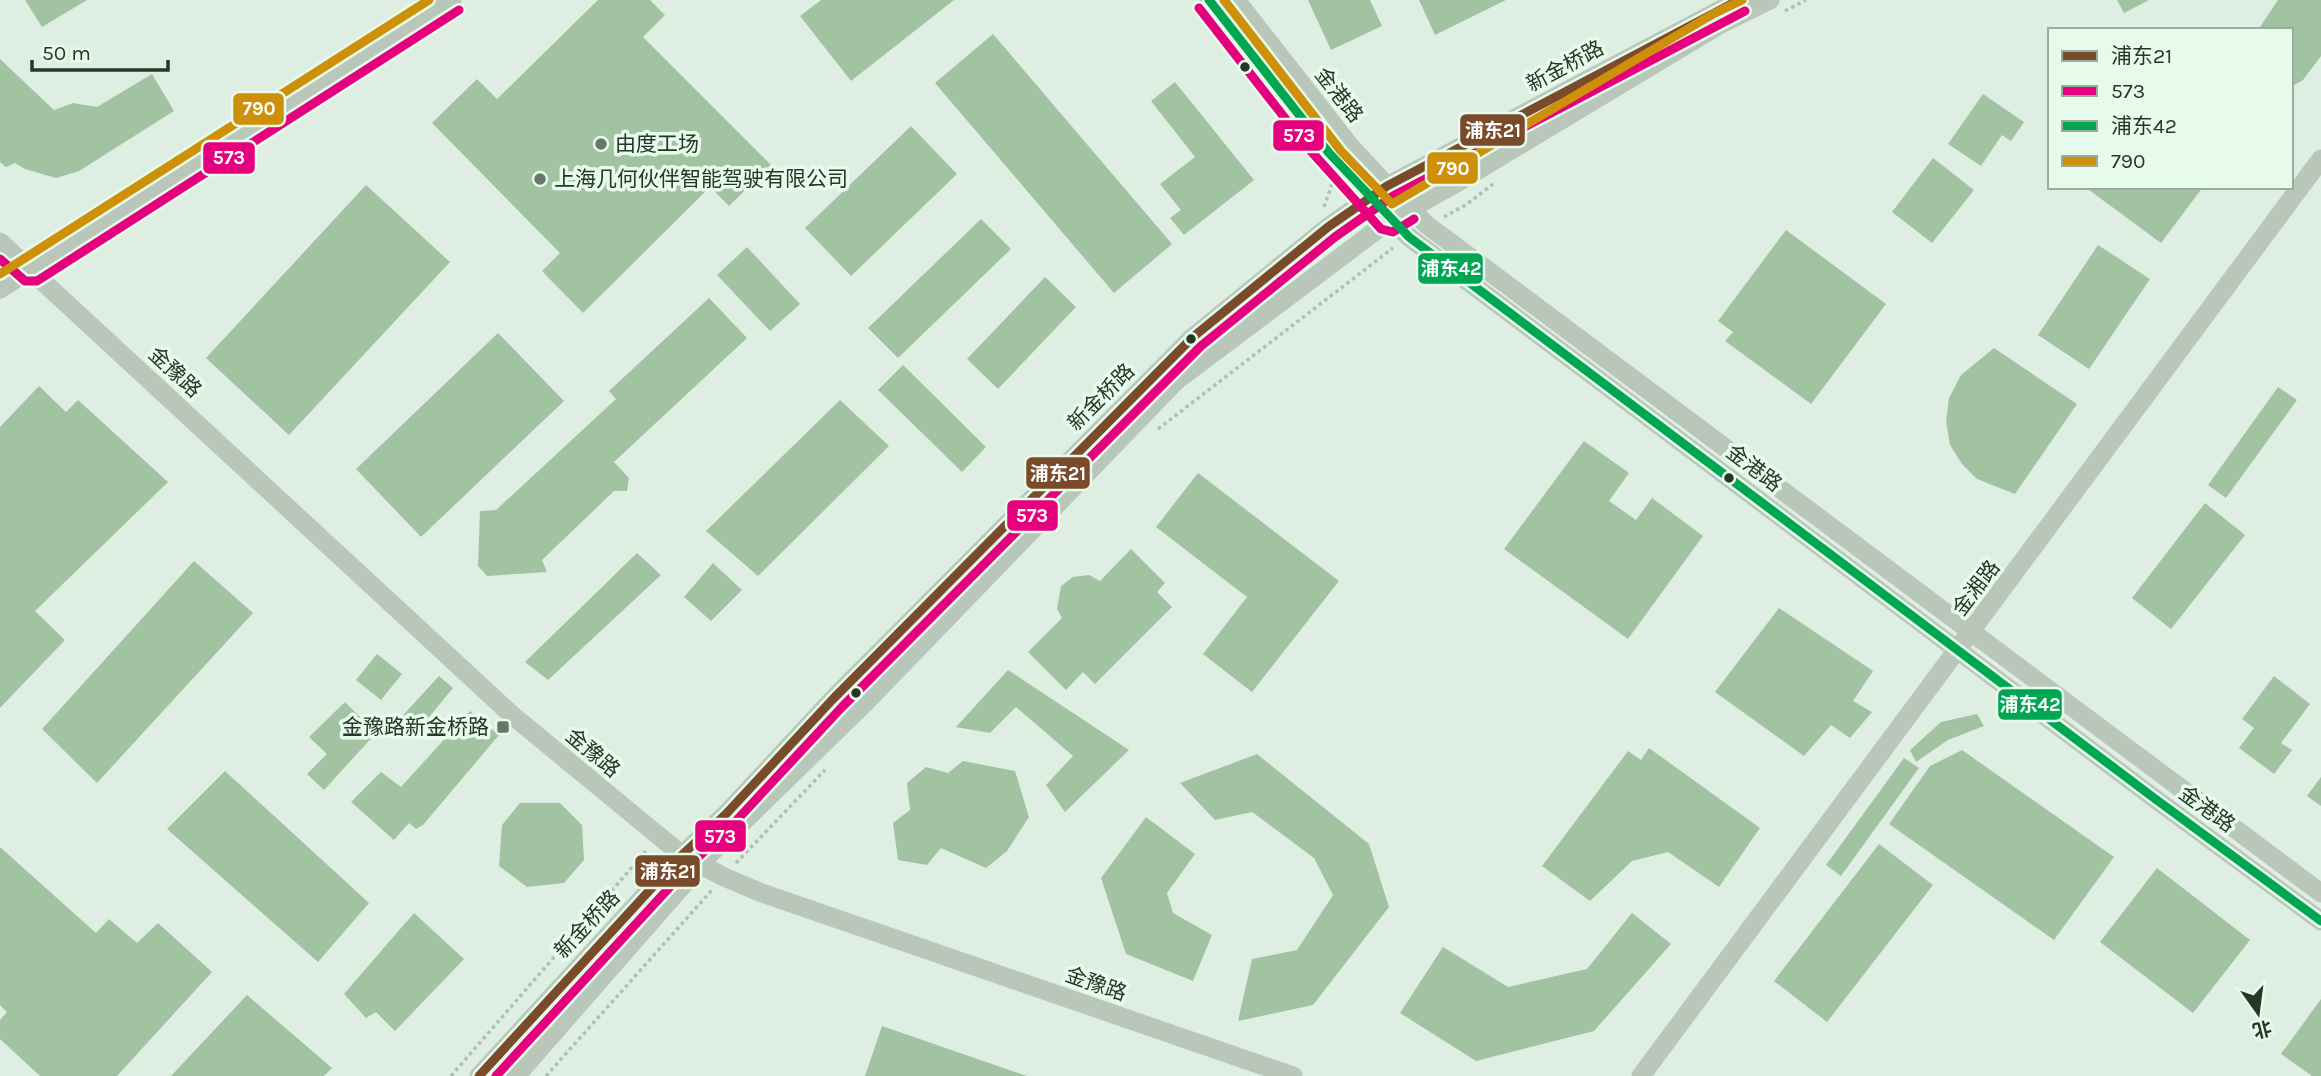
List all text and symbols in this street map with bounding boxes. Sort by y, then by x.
scale bar [32,28,168,72]
legend [2048,28,2293,189]
street label: 新金桥路 [1522,36,1608,96]
text: 50 m [42,41,91,65]
text: 浦东21 [2111,44,2172,68]
unlabelled marker [1238,60,1252,74]
street label: 金港路 [1310,63,1368,127]
text: 573 [2111,79,2145,103]
line badge: 790 [232,92,285,126]
text: 790 [242,98,276,120]
line badge: 浦东21 [1459,113,1526,147]
text: 浦东42 [2111,114,2177,138]
line badge: 573 [1272,119,1325,152]
text: 浦东21 [1465,120,1521,142]
text: 573 [1283,125,1315,147]
place label: 由度工场 [615,132,699,156]
marker: 由度工场 [593,136,609,152]
line badge: 573 [202,141,256,175]
text: 573 [213,147,245,169]
text: 790 [2111,149,2146,173]
line badge: 790 [1426,151,1479,185]
text: 790 [1436,158,1470,180]
place label: 上海几何伙伴智能驾驶有限公司 [554,167,848,191]
marker: 上海几何伙伴智能驾驶有限公司 [532,171,548,187]
line badge: 浦东42 [1417,252,1484,285]
text: 浦东42 [1421,258,1481,280]
unlabelled marker [1184,332,1198,346]
street label: 金豫路 [144,342,206,402]
street label: 新金桥路 [1063,359,1139,435]
street label: 金港路 [1722,439,1786,497]
line badge: 浦东21 [1025,456,1091,490]
text: 浦东21 [1030,463,1086,485]
unlabelled marker [1722,471,1736,485]
line badge: 573 [1006,499,1059,532]
text: 573 [1016,505,1048,527]
street label: 金湘路 [1947,556,2005,620]
unlabelled marker [849,686,863,700]
line badge: 浦东42 [1997,688,2063,721]
text: 浦东42 [2000,694,2060,716]
place label: 金豫路新金桥路 [342,715,489,739]
marker: 金豫路新金桥路 [495,719,511,735]
street label: 金豫路 [561,724,625,782]
street label: 金港路 [2174,781,2240,837]
line badge: 573 [694,819,747,853]
text: 573 [704,826,736,848]
line badge: 浦东21 [634,854,701,888]
text: 浦东21 [640,861,696,883]
street label: 新金桥路 [550,885,624,963]
street label: 金豫路 [1062,962,1130,1006]
north arrow [2223,978,2293,1048]
text: 北 [2250,1016,2274,1041]

